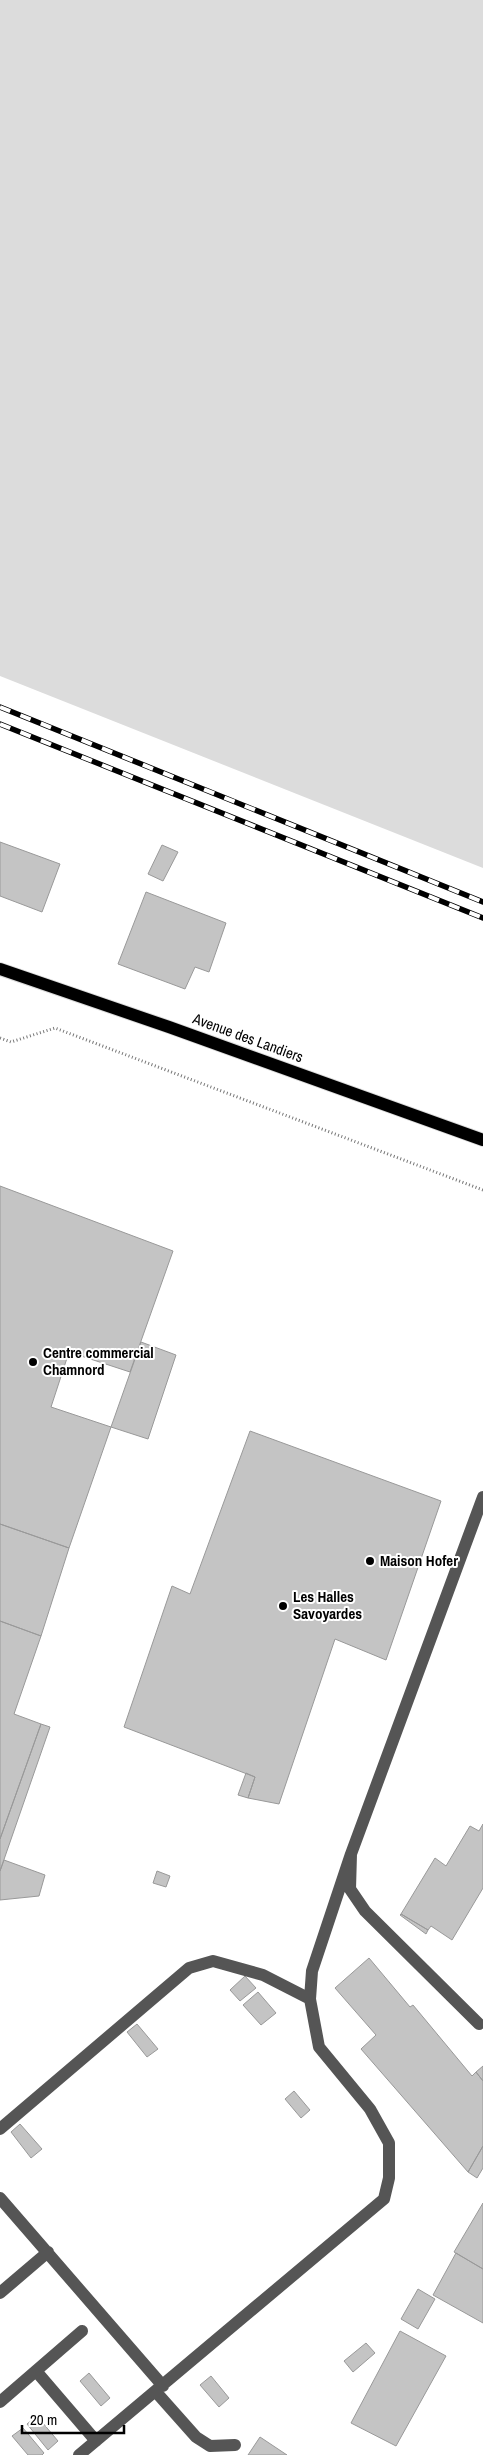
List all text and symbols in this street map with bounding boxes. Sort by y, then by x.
street label: Avenue des Landiers [189,1007,306,1067]
place label: Centre commercial Chamnord [43,1342,154,1380]
marker: Centre commercial Chamnord [27,1356,39,1368]
place label: Maison Hofer [380,1550,458,1571]
marker: Maison Hofer [364,1555,376,1567]
place label: Les Halles Savoyardes [293,1586,362,1624]
marker: Les Halles Savoyardes [277,1600,289,1612]
scale bar [22,2402,125,2434]
text: 20 m [30,2409,57,2430]

